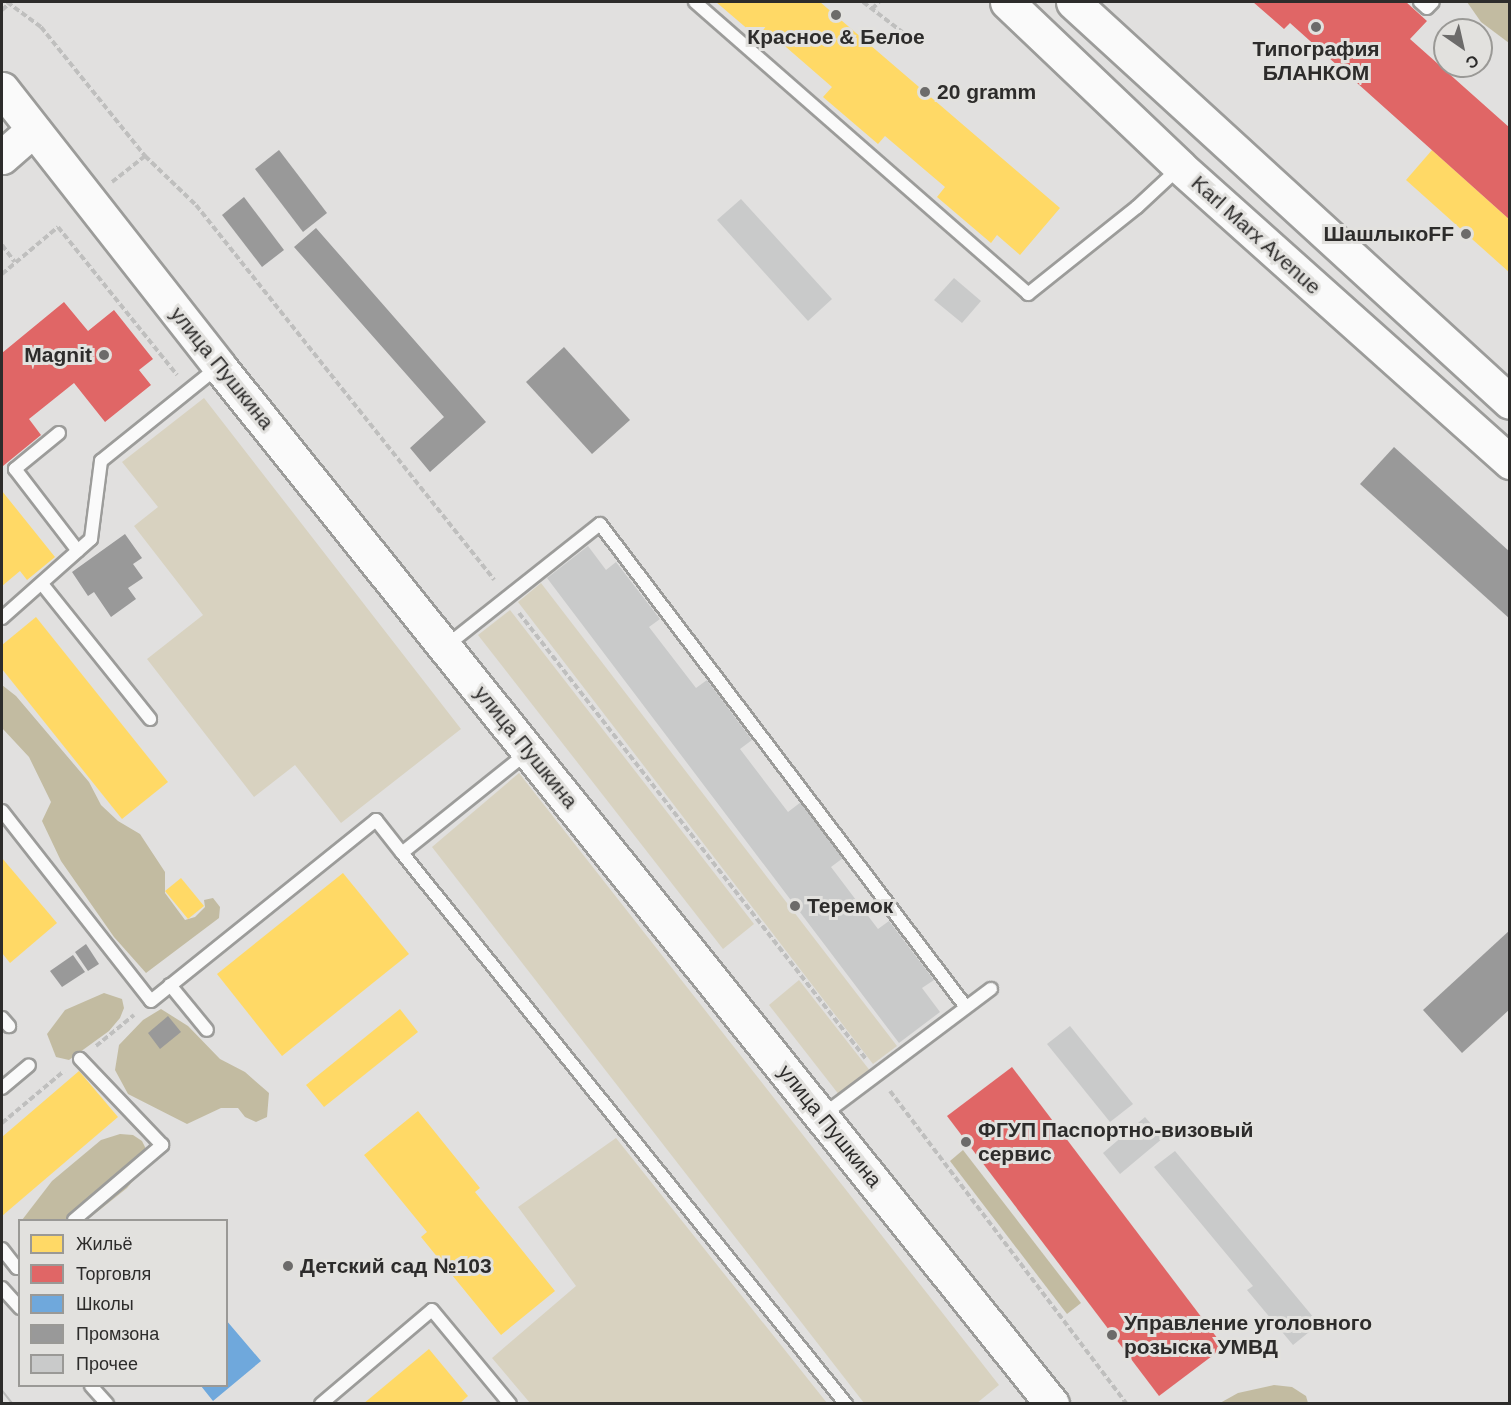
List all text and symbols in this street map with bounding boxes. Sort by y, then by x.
marker: Красное & Белое [829,8,843,22]
north arrow [1433,18,1493,78]
marker: Типография БЛАНКОМ [1309,20,1323,34]
place label: Красное & Белое [747,24,925,50]
place label: Типография БЛАНКОМ [1252,36,1380,86]
text: С [1463,51,1482,72]
place label: 20 gramm [937,79,1036,105]
marker: 20 gramm [918,85,932,99]
street label: Karl Marx Avenue [1186,170,1326,300]
place label: ШашлыкoFF [1323,221,1454,247]
marker: ШашлыкoFF [1459,227,1473,241]
street label: улица Пушкина [165,302,279,434]
place label: Magnit [24,342,92,368]
marker: Magnit [97,348,111,362]
street label: улица Пушкина [469,681,583,813]
place label: Теремок [807,893,893,919]
marker: Теремок [788,899,802,913]
street label: улица Пушкина [773,1060,887,1192]
place label: ФГУП Паспортно-визовый сервис [978,1117,1253,1167]
marker: ФГУП Паспортно-визовый сервис [959,1135,973,1149]
legend [18,1219,228,1387]
text: Жильё [76,1234,133,1254]
place label: Детский сад №103 [300,1253,492,1279]
marker: Детский сад №103 [281,1259,295,1273]
text: Торговля [76,1264,151,1284]
text: Школы [76,1294,134,1314]
place label: Управление уголовного розыска УМВД [1124,1310,1372,1360]
text: Промзона [76,1324,159,1344]
marker: Управление уголовного розыска УМВД [1105,1328,1119,1342]
text: Прочее [76,1354,138,1374]

